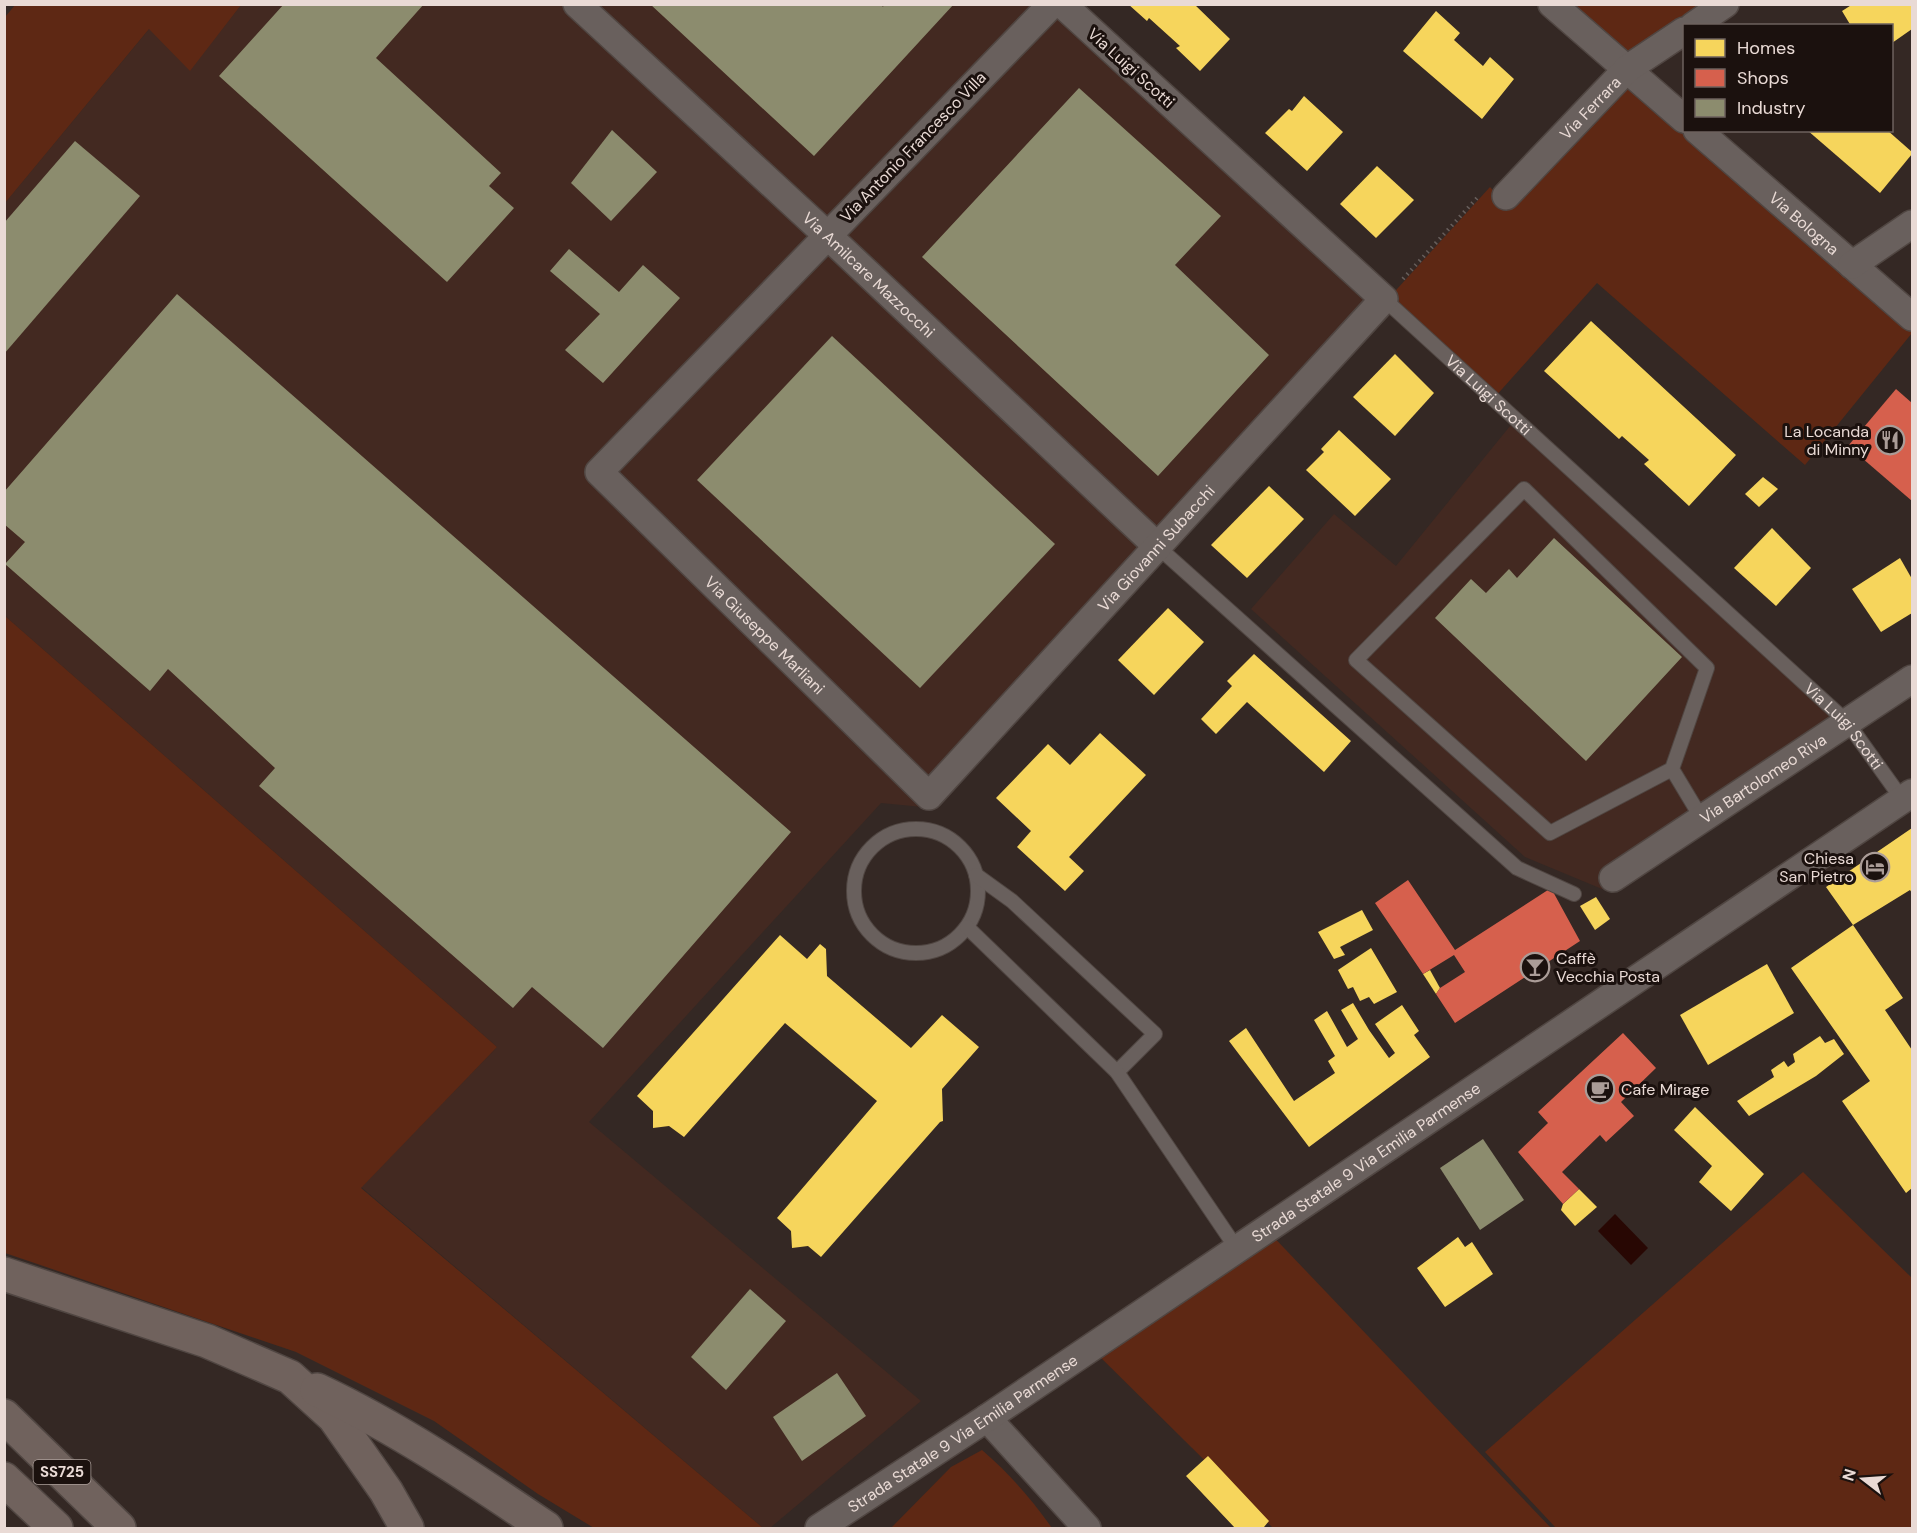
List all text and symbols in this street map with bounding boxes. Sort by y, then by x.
street label: Via Luigi Scotti [1083,23,1179,113]
legend [1683,24,1893,132]
text: Homes [1737,36,1795,60]
text: Shops [1737,66,1789,90]
street label: Via Antonio Francesco Villa [835,67,991,227]
street label: Via Ferrara [1555,71,1625,144]
text: Industry [1737,96,1806,120]
street label: Via Bologna [1765,187,1844,259]
street label: Via Amilcare Mazzocchi [798,207,940,342]
street label: Via Luigi Scotti [1441,350,1537,440]
place label: La Locanda di Minny [1784,421,1869,460]
restaurant icon: La Locanda di Minny [1874,424,1906,456]
street label: Via Giovanni Subacchi [1093,480,1219,616]
street label: Via Giuseppe Marliani [700,571,830,699]
street label: Via Luigi Scotti [1800,678,1888,774]
street label: Via Bartolomeo Riva [1696,729,1830,828]
place label: Chiesa San Pietro [1779,848,1854,887]
hotel icon: Chiesa San Pietro [1859,851,1891,883]
place label: Caffè Vecchia Posta [1556,948,1660,987]
bar icon: Caffè Vecchia Posta [1519,951,1551,983]
cafe icon: Cafe Mirage [1584,1073,1616,1105]
street label: Strada Statale 9 Via Emilia Parmense [1247,1077,1484,1247]
place label: Cafe Mirage [1621,1079,1709,1100]
street label: Strada Statale 9 Via Emilia Parmense [843,1349,1082,1517]
north arrow [1833,1449,1893,1509]
road number: SS725 [34,1460,90,1484]
text: N [1837,1466,1861,1483]

